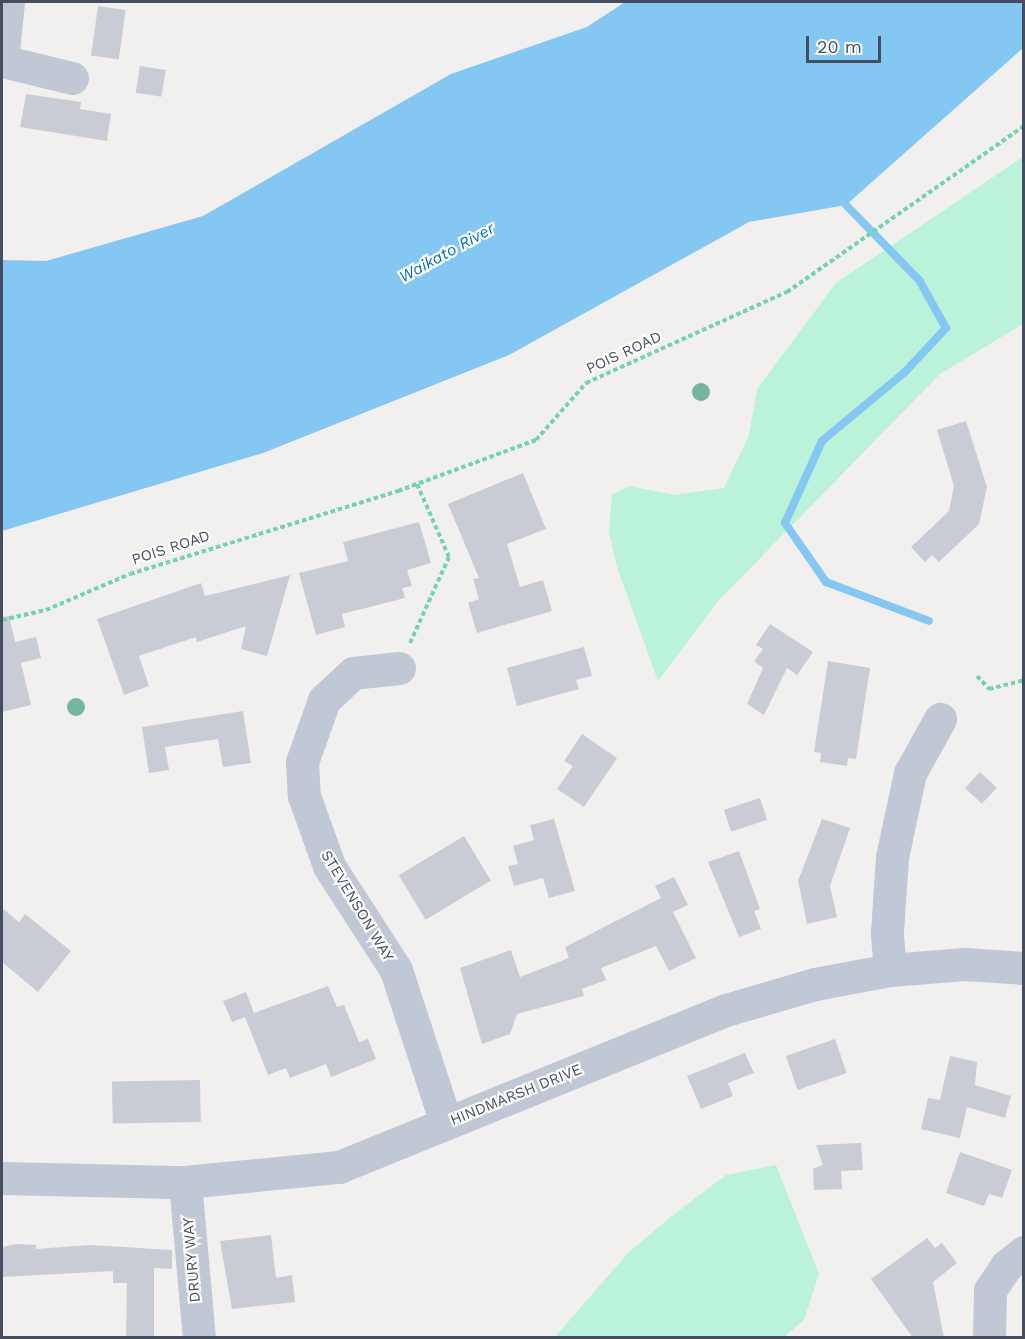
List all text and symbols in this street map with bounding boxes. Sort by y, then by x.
scale bar [809,24,884,62]
text: 20 m [817,36,862,57]
water label: Waikato River [396,219,498,287]
street label: POIS ROAD [583,328,665,378]
street label: POIS ROAD [130,527,212,569]
street label: STEVENSON WAY [317,847,397,965]
street label: HINDMARSH DRIVE [448,1060,584,1130]
street label: DRURY WAY [179,1216,205,1304]

